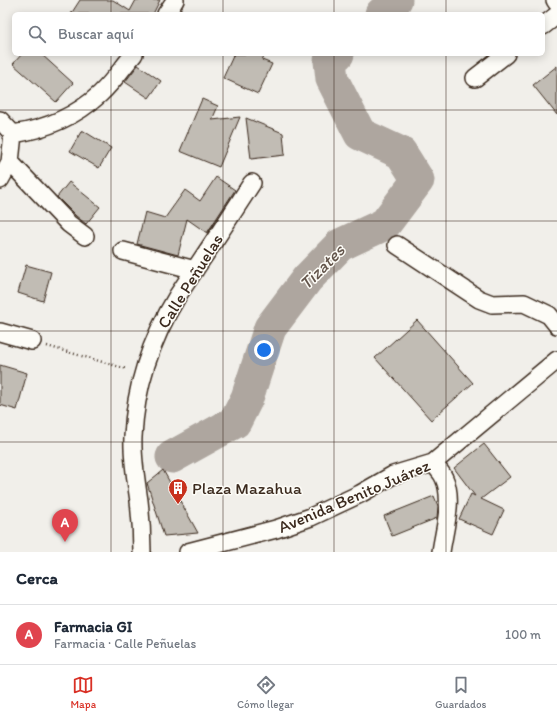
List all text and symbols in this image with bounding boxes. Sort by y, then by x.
search box [12,12,545,56]
icon: search [26,23,48,45]
text: Buscar aquí [58,25,134,43]
street label: Calle Peñuelas [153,230,227,332]
water label: Tizates [295,239,350,294]
your location [254,340,274,360]
street label: Avenida Benito Juárez [275,455,433,537]
building icon: Plaza Mazahua [167,477,189,505]
place label: Plaza Mazahua [192,478,302,498]
pin: A [52,509,78,542]
text: Cerca [16,568,58,588]
text: Farmacia GI [54,618,132,636]
text: A [25,627,33,642]
text: 100 m [505,627,541,642]
text: Farmacia · Calle Peñuelas [54,636,196,651]
tab: Mapa [70,674,96,711]
tab: Cómo llegar [237,674,294,711]
tab: Guardados [435,674,487,711]

